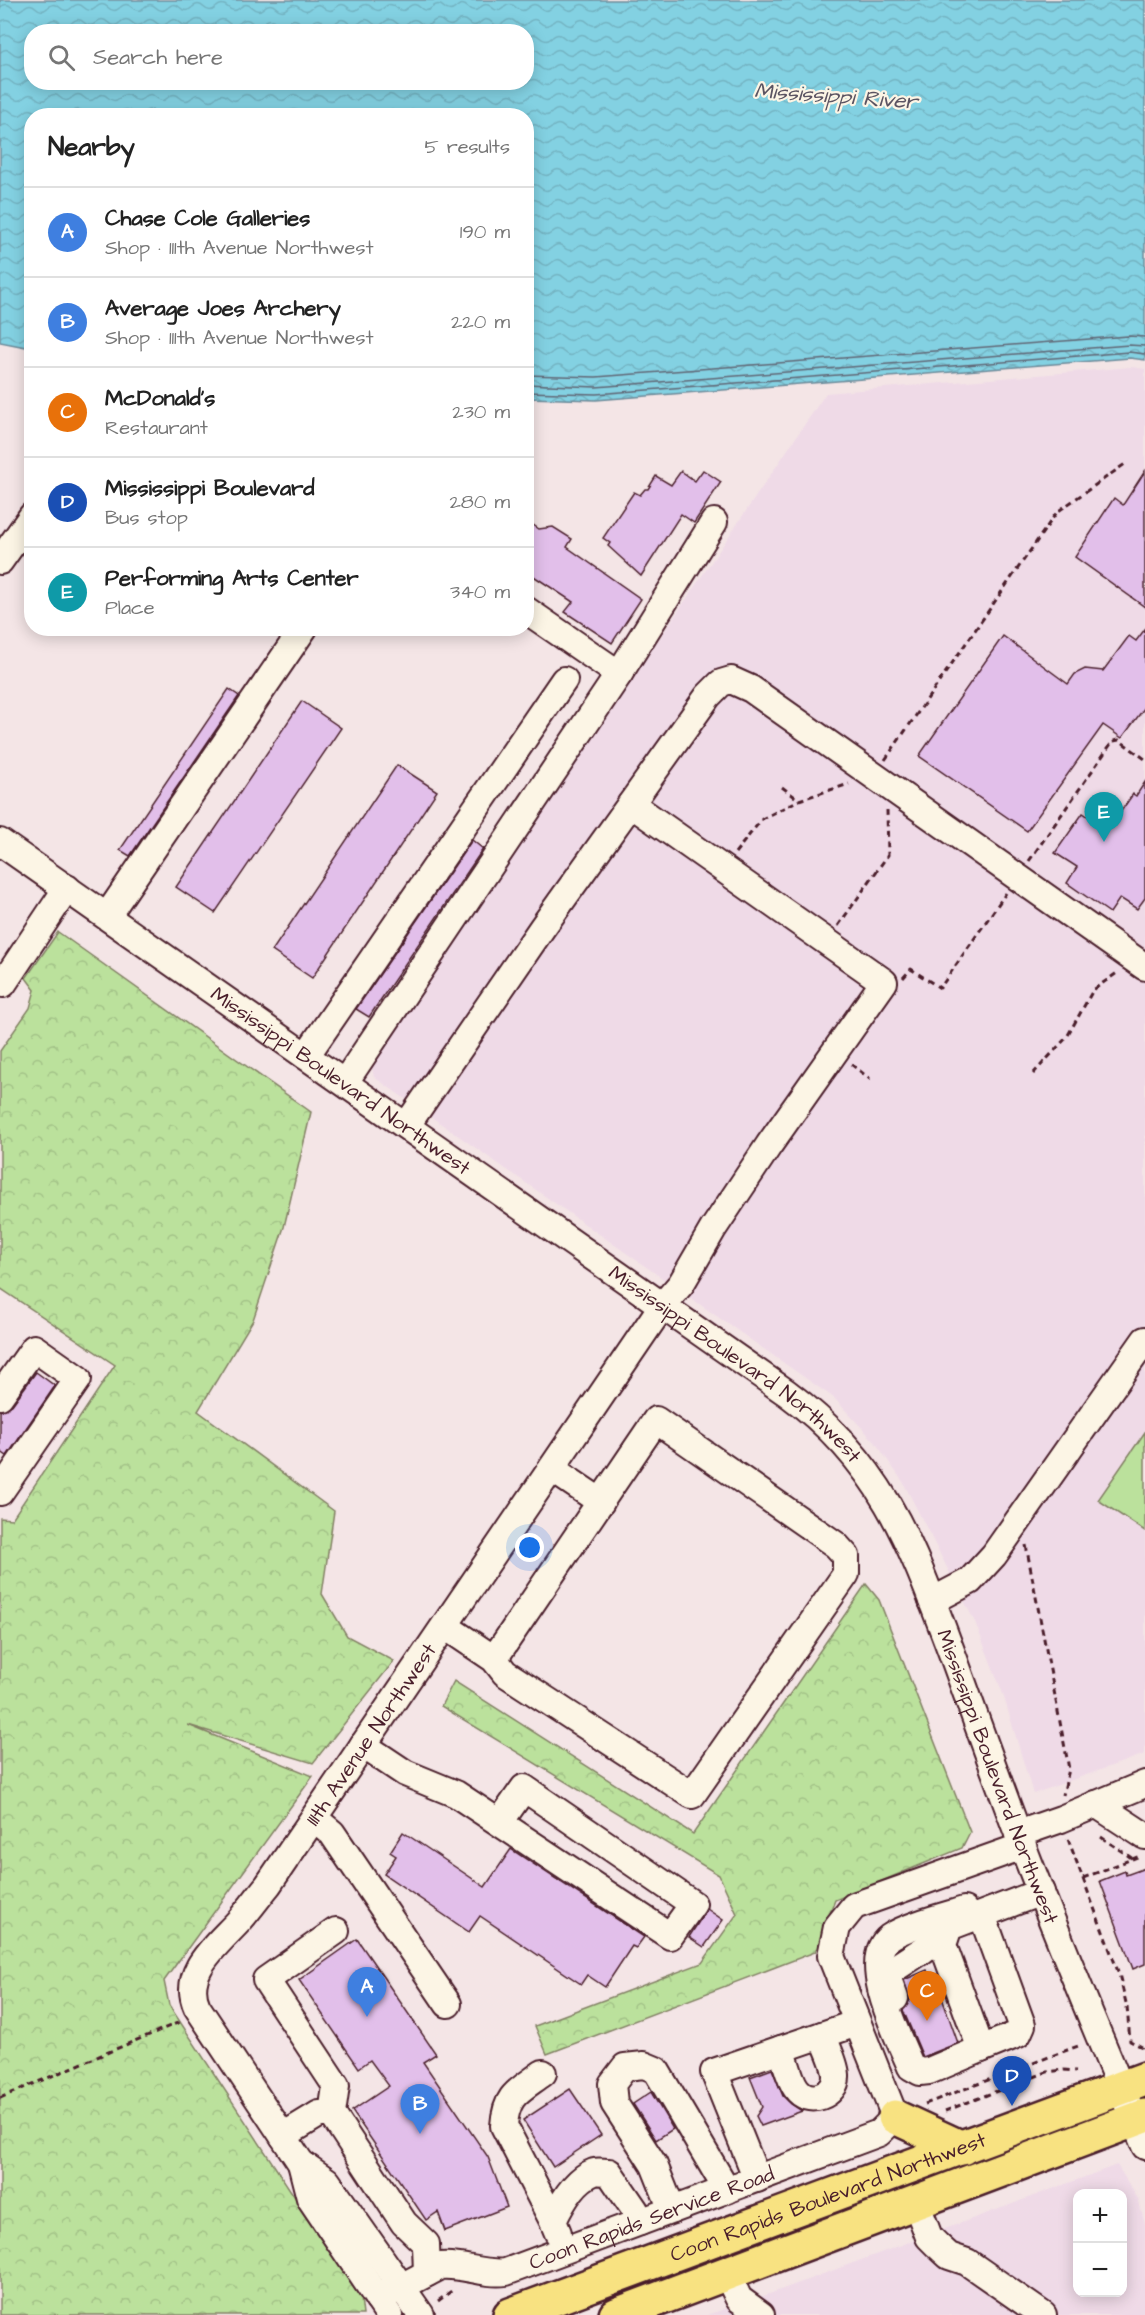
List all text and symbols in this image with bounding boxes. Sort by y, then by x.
search box [24,24,534,90]
icon: search [45,41,78,74]
text: Search here [93,42,223,73]
water label: Mississippi River [753,75,921,118]
text: Nearby [48,129,135,165]
text: 5 results [425,133,510,161]
text: Chase Cole Galleries [105,203,310,234]
text: A [61,218,74,246]
text: 190 m [460,218,510,246]
text: Shop · 111th Avenue Northwest [105,234,374,262]
text: Average Joes Archery [105,293,341,324]
text: B [60,308,75,336]
text: 220 m [451,308,510,336]
text: Shop · 111th Avenue Northwest [105,324,374,352]
text: McDonald's [105,383,215,414]
text: C [60,398,75,426]
text: 230 m [452,398,510,426]
text: Restaurant [105,414,208,442]
text: Mississippi Boulevard [105,473,315,504]
text: D [61,488,74,516]
text: 280 m [449,488,510,516]
text: Bus stop [105,504,188,532]
text: Performing Arts Center [105,563,359,594]
text: E [62,578,73,606]
text: 340 m [450,578,510,606]
text: Place [105,594,155,622]
pin: E [1084,792,1124,842]
street label: Mississippi Boulevard Northwest [205,980,477,1182]
street label: Mississippi Boulevard Northwest [603,1259,868,1470]
your location [515,1533,544,1562]
street label: Mississippi Boulevard Northwest [929,1625,1066,1928]
street label: 111th Avenue Northwest [299,1637,444,1832]
pin: A [348,1968,386,2017]
pin: C [908,1972,946,2021]
pin: D [992,2056,1032,2106]
pin: B [400,2084,440,2134]
street label: Coon Rapids Boulevard Northwest [666,2125,991,2269]
street label: Coon Rapids Service Road [525,2159,779,2277]
map controls [1073,2189,1127,2297]
button: + [1073,2189,1127,2243]
button: − [1073,2243,1127,2297]

